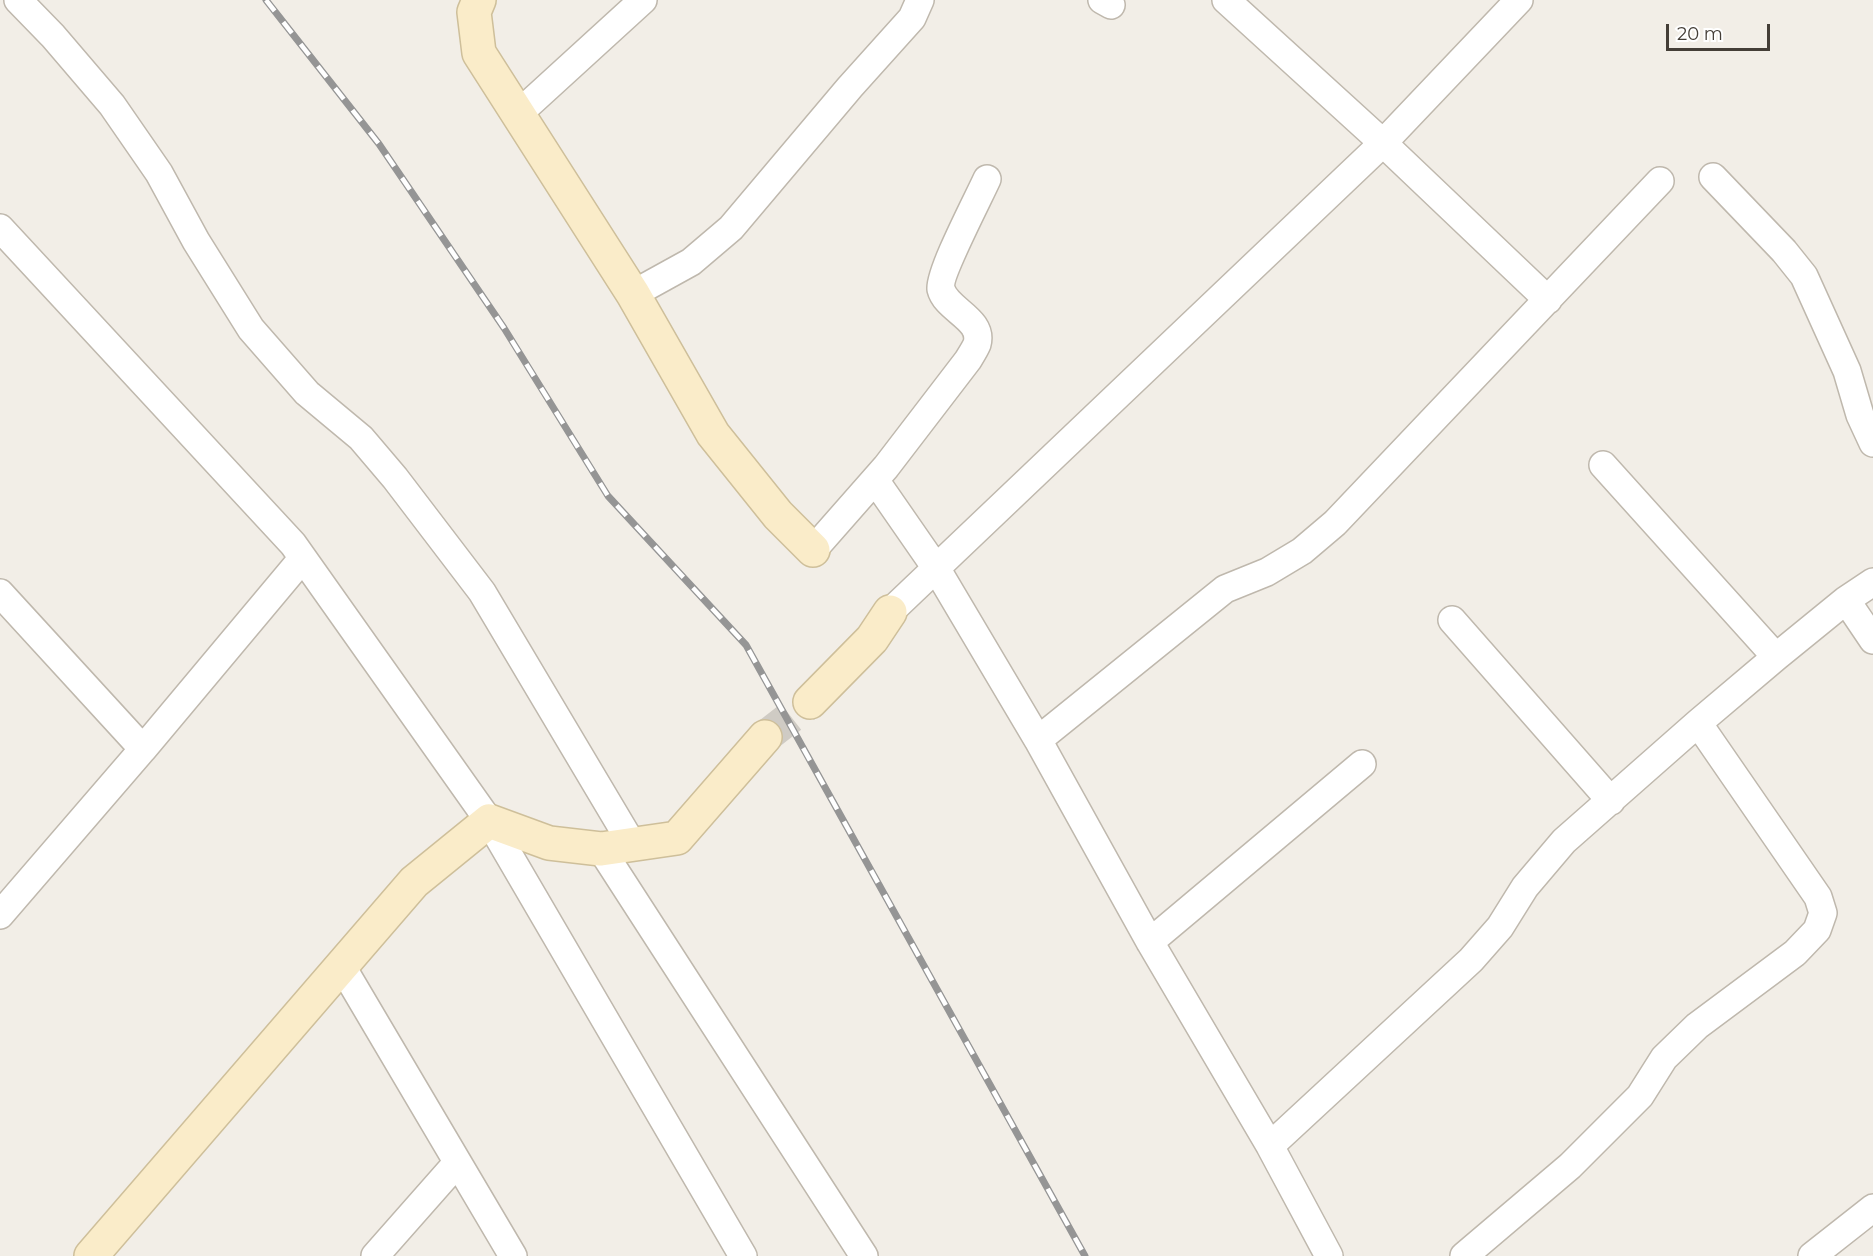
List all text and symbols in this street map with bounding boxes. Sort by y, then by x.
scale bar [1669,12,1772,50]
text: 20 m [1677,23,1723,45]

